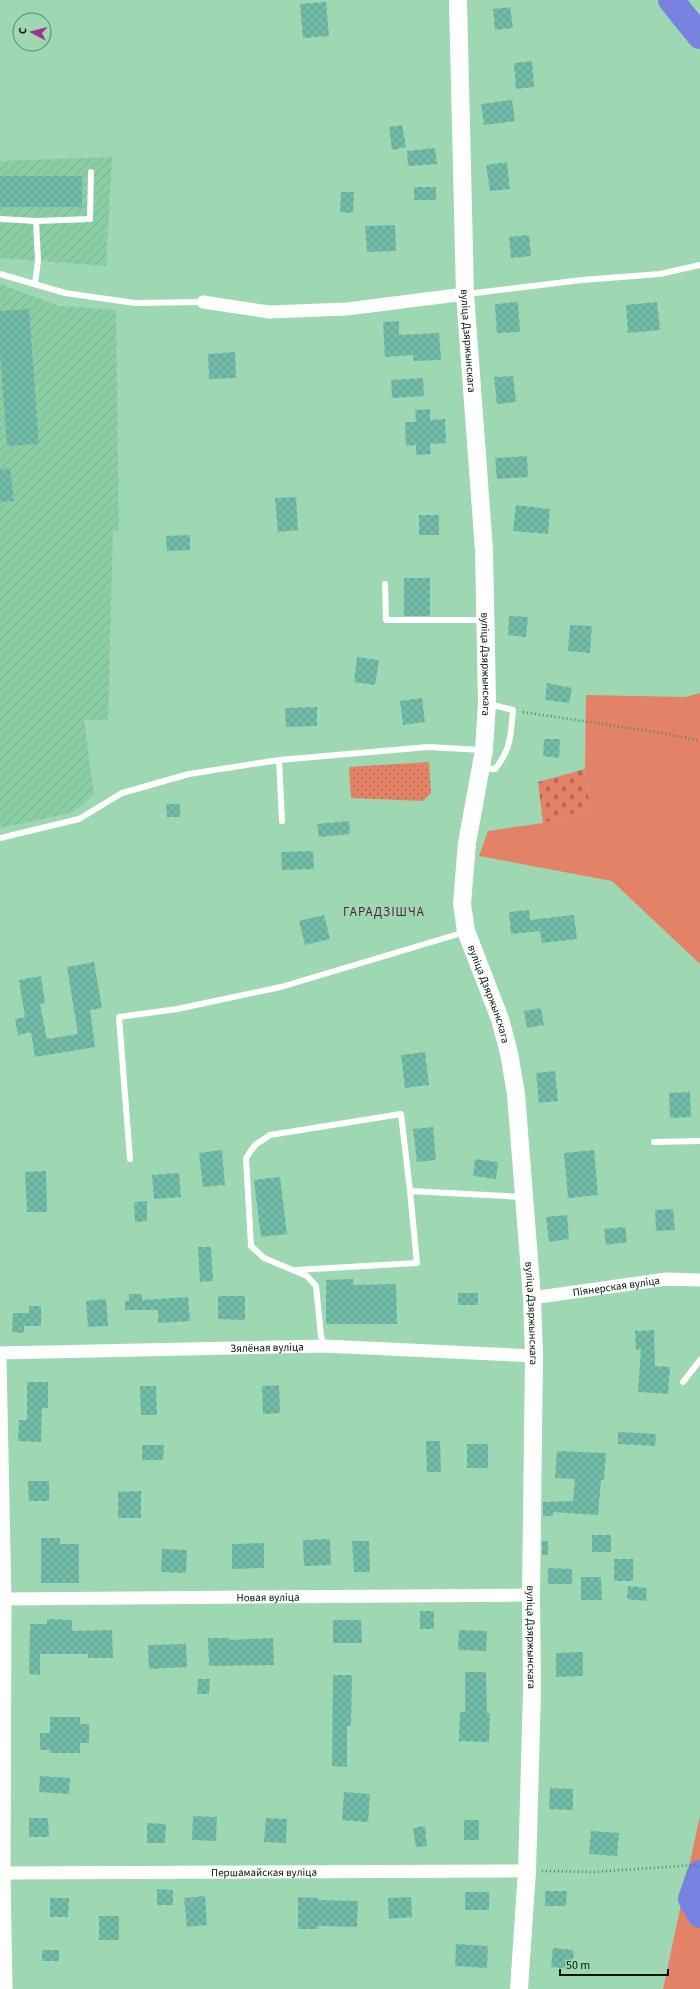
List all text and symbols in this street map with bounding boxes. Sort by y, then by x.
north arrow [12,12,52,52]
text: С [15,26,30,35]
street label: вуліца Дзяржынскага [457,289,480,393]
street label: вуліца Дзяржынскага [478,612,495,717]
district label: ГАРАДЗІШЧА [343,903,425,921]
street label: вуліца Дзяржынскага [464,942,514,1045]
street label: вуліца Дзяржынскага [522,1261,542,1365]
street label: Піянерская вуліца [572,1272,661,1300]
street label: Зялёная вуліца [230,1339,304,1356]
street label: вуліца Дзяржынскага [523,1585,539,1689]
street label: Новая вуліца [236,1589,300,1605]
street label: Першамайская вуліца [211,1864,317,1880]
scale bar [560,1951,668,1977]
text: 50 m [566,1957,590,1974]

